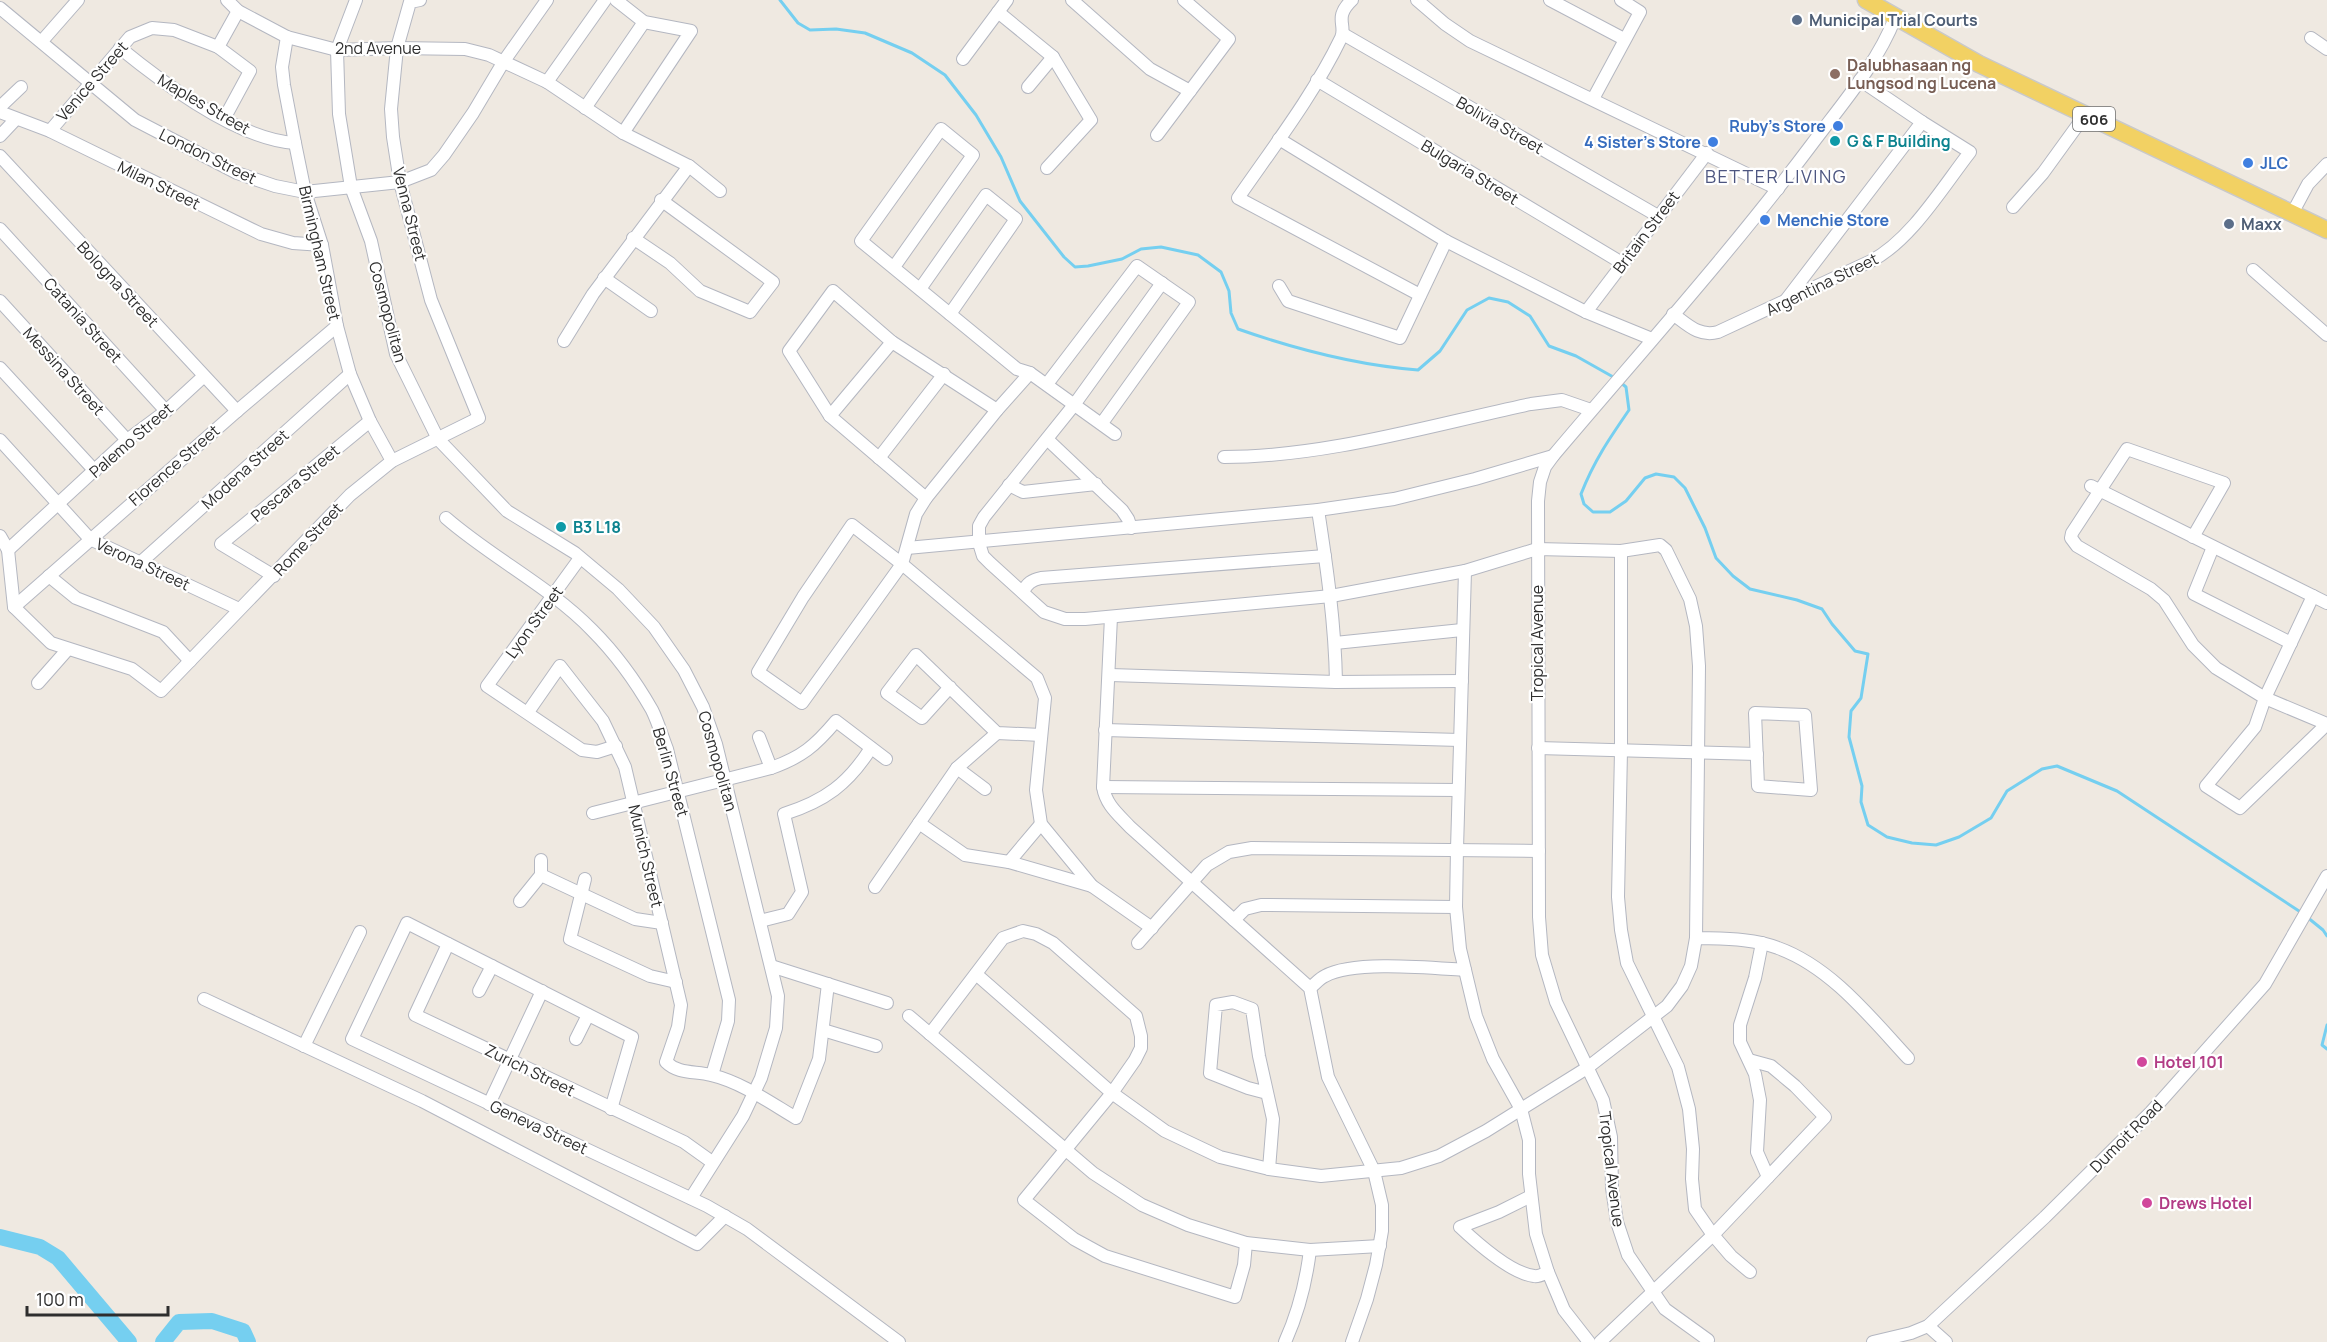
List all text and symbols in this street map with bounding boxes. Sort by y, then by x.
place label: Municipal Trial Courts [1809,9,1978,31]
marker: Municipal Trial Courts [1790,13,1804,27]
street label: Venice Street [51,36,133,126]
street label: 2nd Avenue [335,37,421,59]
place label: Dalubhasaan ng Lungsod ng Lucena [1847,54,1996,94]
marker: Dalubhasaan ng Lungsod ng Lucena [1828,67,1842,81]
street label: Maples Street [154,69,254,139]
street label: Bolivia Street [1452,91,1548,159]
road number: 606 [2073,107,2115,131]
place label: Ruby's Store [1729,115,1826,137]
marker: Ruby's Store [1831,119,1845,133]
street label: London Street [156,123,260,189]
place label: G & F Building [1847,130,1951,152]
place label: 4 Sister's Store [1584,131,1701,153]
street label: Bulgaria Street [1417,134,1523,210]
marker: G & F Building [1828,134,1842,148]
marker: 4 Sister's Store [1706,135,1720,149]
place label: JLC [2260,152,2289,174]
street label: Milan Street [114,155,204,215]
marker: JLC [2241,156,2255,170]
district label: BETTER LIVING [1705,164,1847,188]
street label: Venna Street [388,165,432,263]
street label: Birmingham Street [294,183,346,323]
street label: Britain Street [1608,186,1684,278]
place label: Menchie Store [1777,209,1890,231]
marker: Menchie Store [1758,213,1772,227]
place label: Maxx [2241,213,2282,235]
marker: Maxx [2222,217,2236,231]
street label: Bologna Street [72,236,164,332]
street label: Argentina Street [1762,247,1882,321]
street label: Cosmopolitan [364,259,412,365]
street label: Catania Street [39,273,127,367]
street label: Messina Street [18,322,110,420]
street label: Palemo Street [84,398,178,482]
street label: Florence Street [124,419,224,511]
street label: Modena Street [197,424,293,514]
street label: Pescara Street [246,439,344,527]
street label: Rome Street [268,498,348,580]
place label: B3 L18 [573,516,621,538]
marker: B3 L18 [554,520,568,534]
street label: Verona Street [92,533,194,595]
street label: Lyon Street [500,581,568,663]
street label: Tropical Avenue [1526,585,1548,701]
street label: Cosmopolitan [693,708,743,814]
street label: Berlin Street [648,725,694,819]
street label: Munich Street [624,802,668,910]
street label: Zurich Street [481,1039,579,1101]
place label: Hotel 101 [2154,1051,2224,1073]
marker: Hotel 101 [2135,1055,2149,1069]
street label: Geneva Street [486,1095,592,1159]
street label: Dumoit Road [2085,1095,2167,1177]
street label: Tropical Avenue [1594,1110,1630,1228]
place label: Drews Hotel [2159,1192,2252,1214]
marker: Drews Hotel [2140,1196,2154,1210]
scale bar [27,1279,168,1317]
text: 100 m [36,1287,84,1311]

